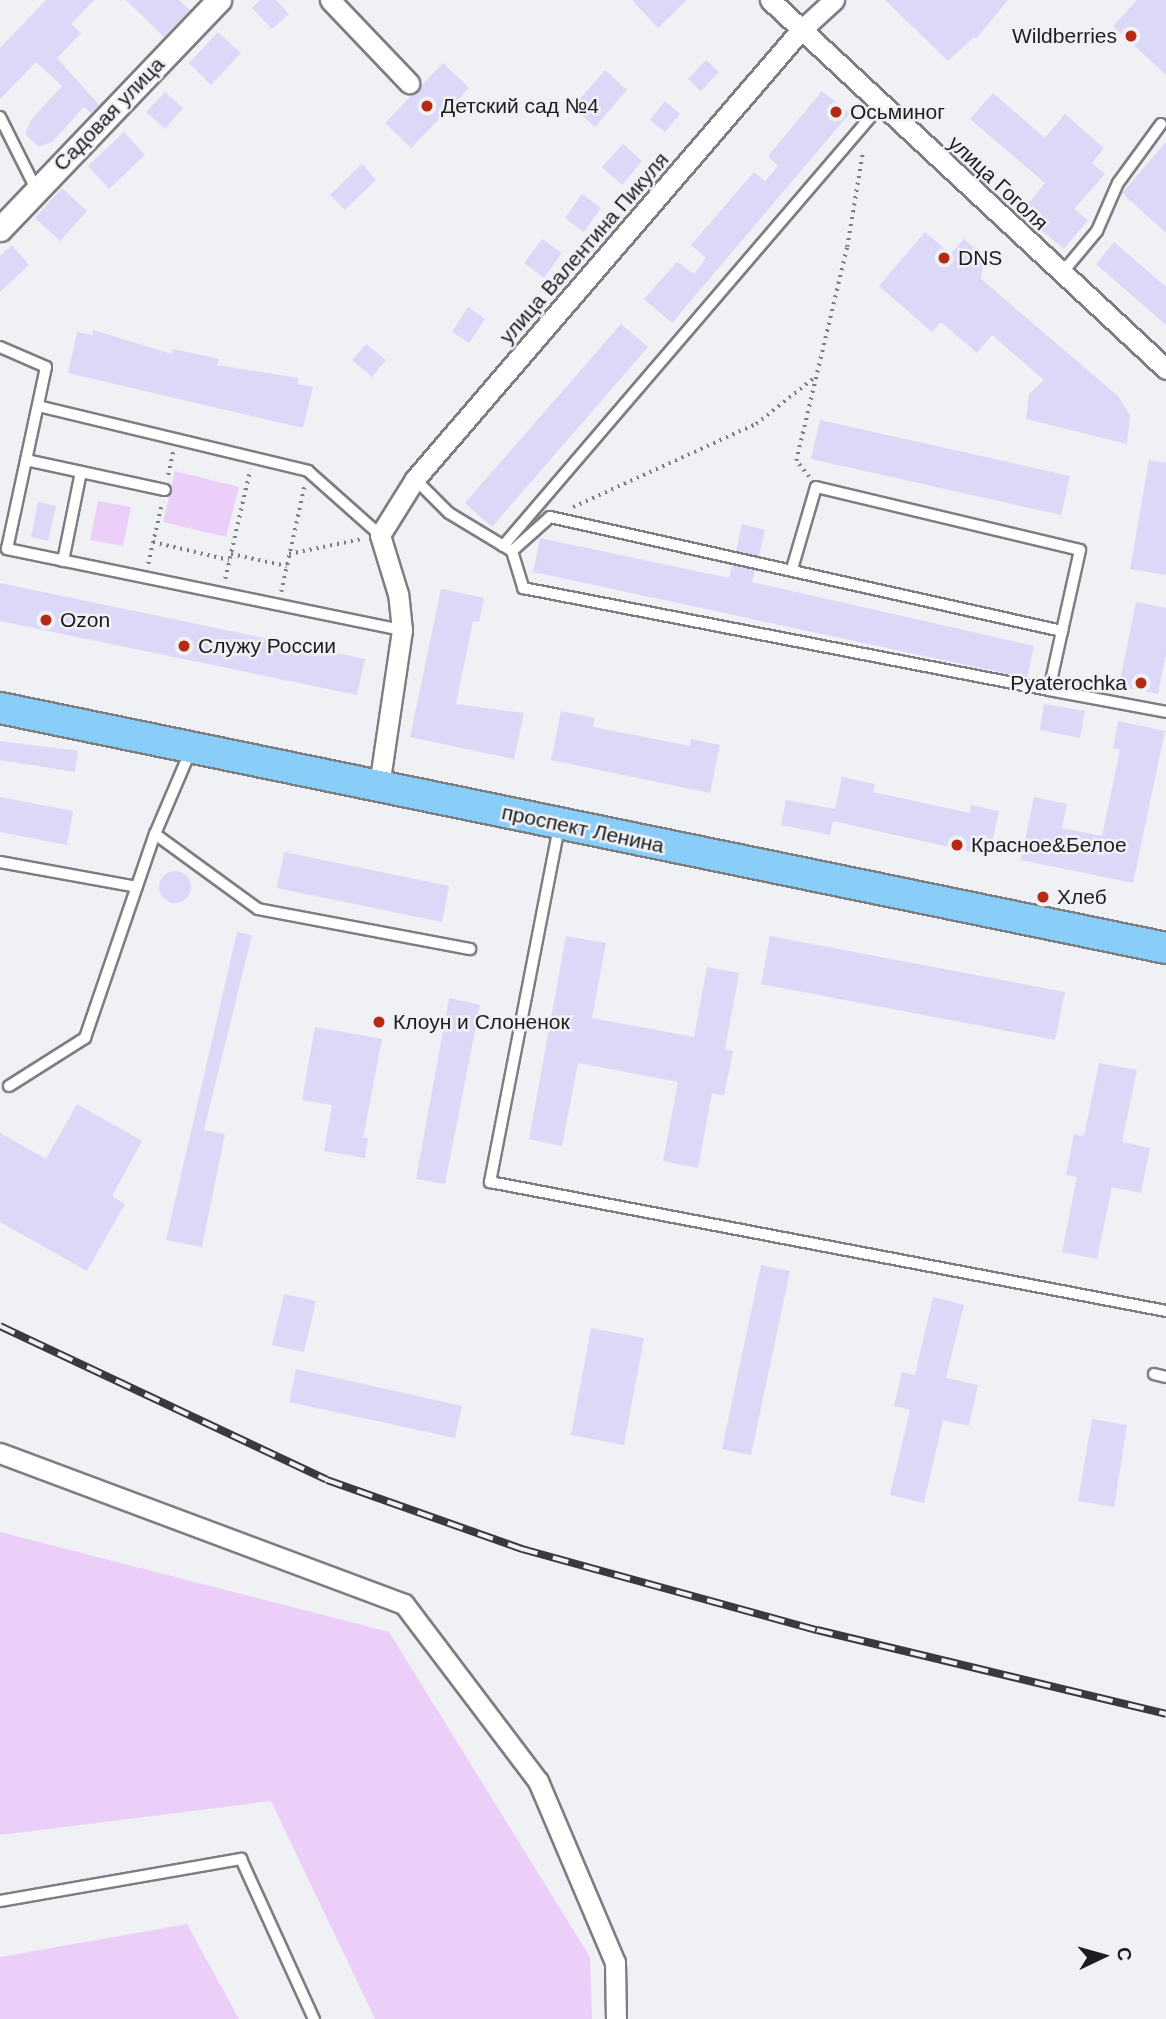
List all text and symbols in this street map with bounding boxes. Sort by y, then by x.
place label: Wildberries [1012,23,1117,49]
marker: Wildberries [1123,28,1139,44]
street label: Садовая улица [48,52,170,176]
place label: Детский сад №4 [441,93,599,119]
marker: Детский сад №4 [419,98,435,114]
place label: Осьминог [850,99,945,125]
marker: Осьминог [828,104,844,120]
street label: улица Гоголя [943,130,1053,236]
street label: улица Валентина Пикуля [494,147,674,349]
place label: DNS [958,245,1002,271]
marker: DNS [936,250,952,266]
place label: Ozon [60,607,110,633]
marker: Ozon [38,612,54,628]
place label: Служу России [198,633,336,659]
marker: Служу России [176,638,192,654]
place label: Pyaterochka [1010,670,1127,696]
marker: Pyaterochka [1133,675,1149,691]
street label: проспект Ленина [500,799,666,859]
place label: Красное&Белое [971,832,1127,858]
marker: Красное&Белое [949,837,965,853]
place label: Хлеб [1057,884,1107,910]
marker: Хлеб [1035,889,1051,905]
place label: Клоун и Слоненок [393,1009,570,1035]
marker: Клоун и Слоненок [371,1014,387,1030]
north arrow [1068,1921,1138,1991]
text: С [1113,1946,1135,1962]

